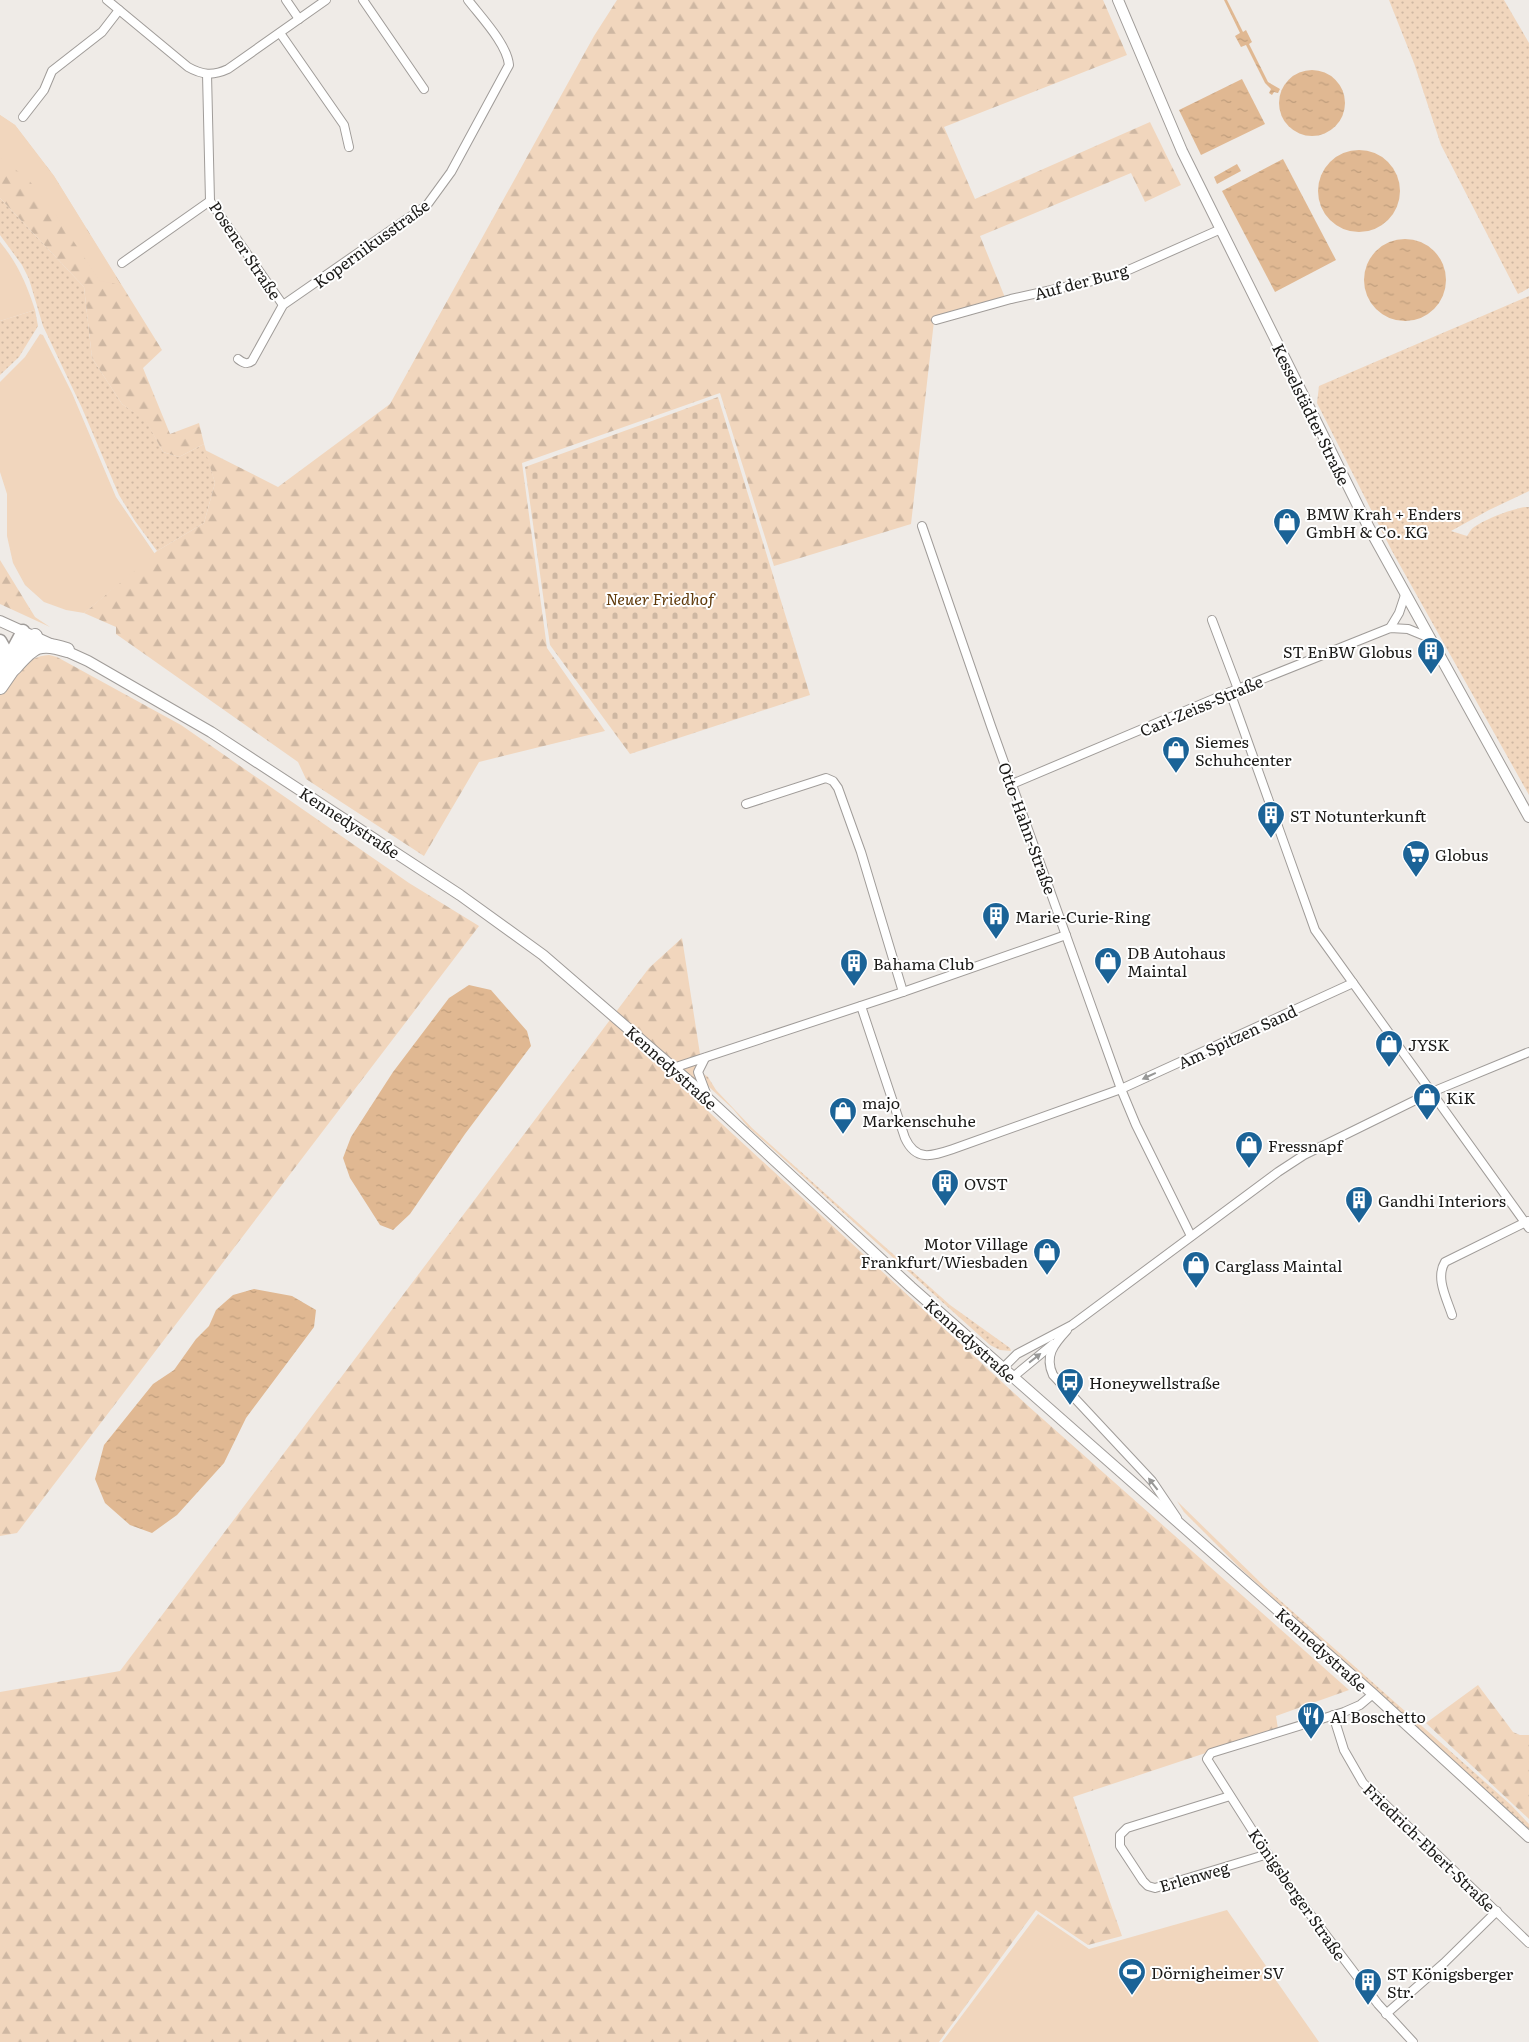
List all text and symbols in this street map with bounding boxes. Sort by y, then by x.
street label: Kopernikusstraße [308,193,434,293]
street label: Posener Straße [204,196,288,304]
street label: Auf der Burg [1031,257,1131,305]
street label: Kesselstädter Straße [1267,339,1357,489]
place label: BMW Krah + Enders GmbH & Co. KG [1306,501,1461,543]
shop icon: BMW Krah + Enders GmbH & Co. KG [1272,507,1302,546]
park label: Neuer Friedhof [606,586,716,610]
building icon: ST EnBW Globus [1416,636,1446,675]
place label: ST EnBW Globus [1283,639,1412,663]
street label: Carl-Zeiss-Straße [1136,668,1266,742]
place label: Siemes Schuhcenter [1195,729,1292,771]
shop icon: Siemes Schuhcenter [1161,735,1191,774]
street label: Otto-Hahn-Straße [993,759,1063,897]
street label: Kennedystraße [295,780,405,864]
building icon: ST Notunterkunft [1256,800,1286,839]
place label: ST Notunterkunft [1290,803,1427,827]
supermarket icon: Globus [1401,839,1431,878]
place label: Globus [1435,842,1488,866]
building icon: Marie-Curie-Ring [981,901,1011,940]
place label: Marie-Curie-Ring [1015,904,1151,928]
place label: DB Autohaus Maintal [1127,940,1226,982]
shop icon: DB Autohaus Maintal [1093,946,1123,985]
building icon: Bahama Club [839,948,869,987]
place label: Bahama Club [873,951,974,975]
street label: Am Spitzen Sand [1174,998,1301,1074]
street label: Kennedystraße [621,1019,723,1115]
shop icon: JYSK [1374,1029,1404,1068]
place label: JYSK [1408,1032,1449,1056]
one-way arrow [1142,1072,1156,1080]
shop icon: KiK [1412,1082,1442,1121]
place label: KiK [1446,1085,1475,1109]
place label: majo Markenschuhe [862,1090,976,1132]
shop icon: majo Markenschuhe [828,1096,858,1135]
shop icon: Fressnapf [1234,1130,1264,1169]
place label: Fressnapf [1268,1133,1344,1157]
building icon: OVST [930,1168,960,1207]
place label: OVST [964,1171,1008,1195]
building icon: Gandhi Interiors [1344,1185,1374,1224]
place label: Gandhi Interiors [1378,1188,1506,1212]
place label: Motor Village Frankfurt/Wiesbaden [861,1231,1028,1273]
shop icon: Motor Village Frankfurt/Wiesbaden [1032,1237,1062,1276]
shop icon: Carglass Maintal [1181,1250,1211,1289]
place label: Carglass Maintal [1215,1253,1342,1277]
street label: Kennedystraße [920,1292,1022,1388]
one-way arrow [1029,1353,1042,1363]
bus stop icon: Honeywellstraße [1055,1367,1085,1406]
place label: Honeywellstraße [1089,1370,1220,1394]
one-way arrow [1147,1477,1158,1490]
street label: Kennedystraße [1271,1601,1373,1697]
restaurant icon: Al Boschetto [1296,1701,1326,1740]
place label: Al Boschetto [1330,1704,1426,1728]
street label: Friedrich-Ebert-Straße [1359,1777,1501,1917]
street label: Königsberger Straße [1243,1823,1353,1965]
street label: Erlenweg [1156,1855,1232,1897]
sports icon: Dörnigheimer SV [1117,1957,1147,1996]
place label: Dörnigheimer SV [1151,1960,1285,1984]
place label: ST Königsberger Str. [1387,1961,1514,2003]
building icon: ST Königsberger Str. [1353,1967,1383,2006]

